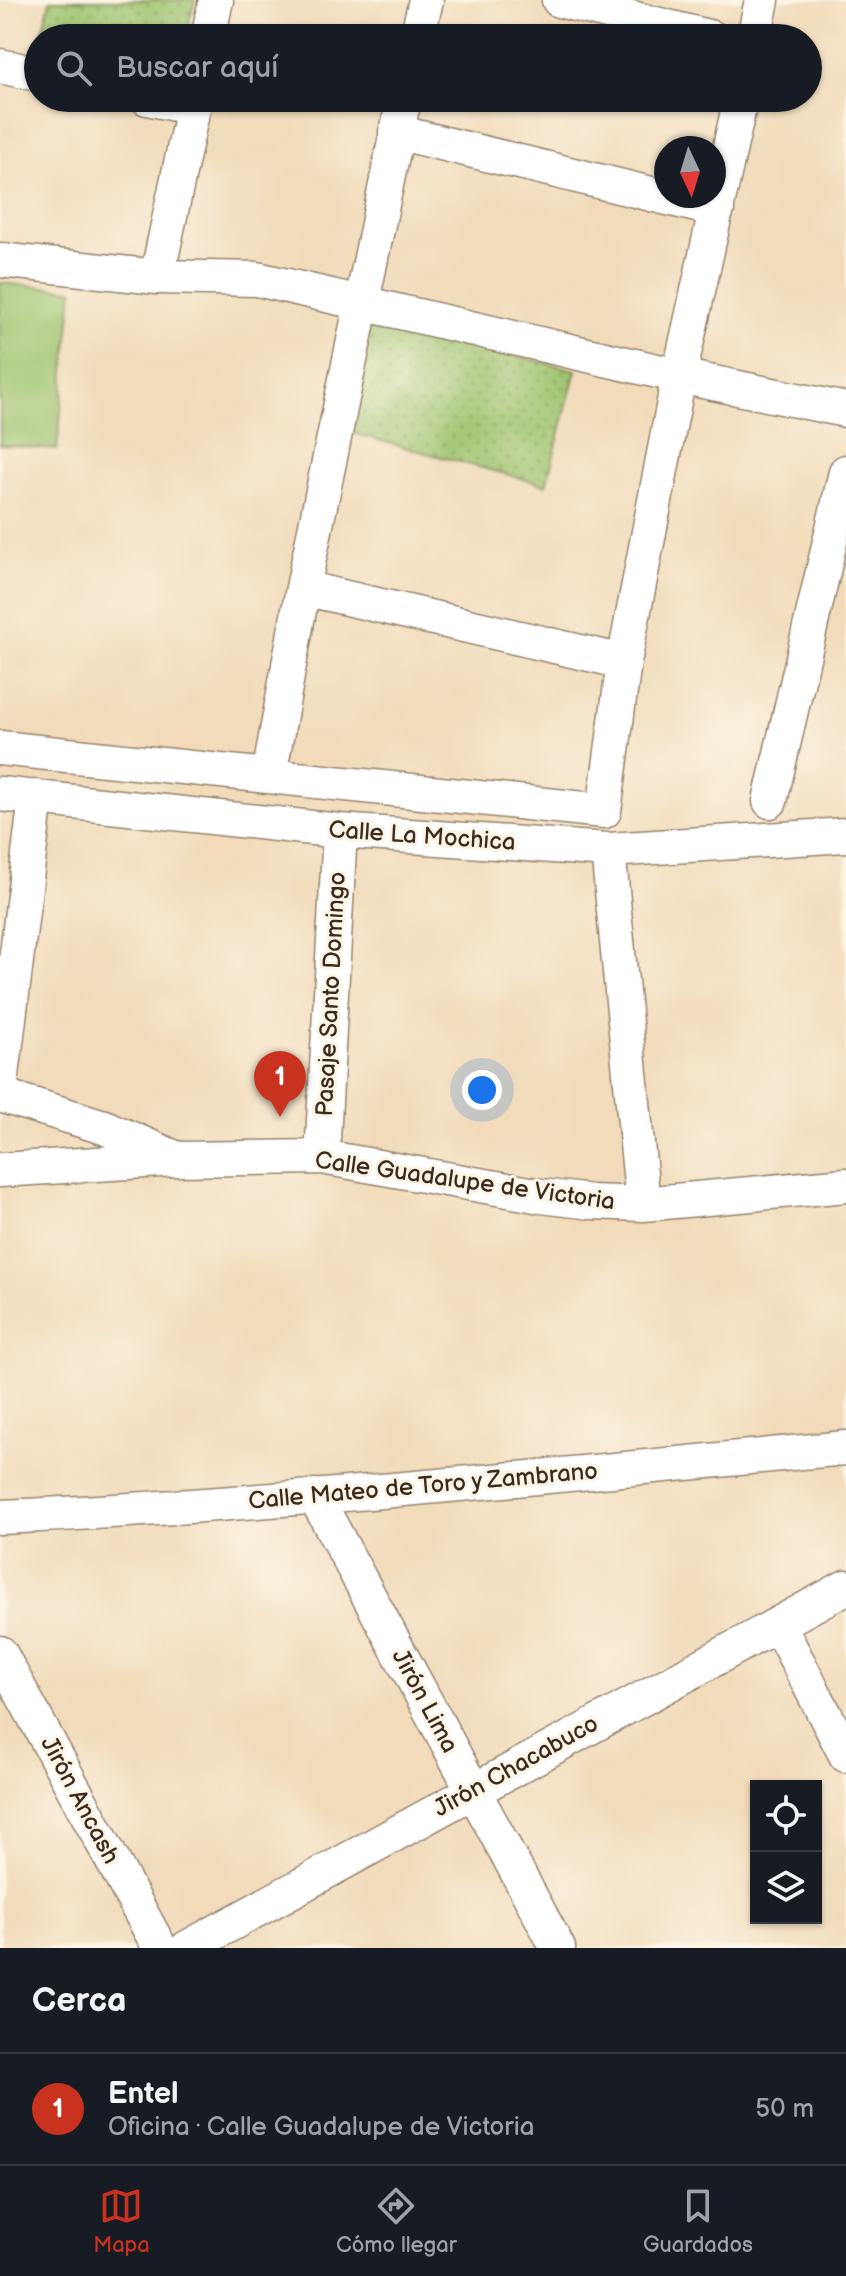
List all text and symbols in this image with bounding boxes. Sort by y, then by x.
search box [24,24,822,112]
icon: search [52,46,96,90]
text: Buscar aquí [116,50,278,86]
north arrow [654,136,726,208]
street label: Calle La Mochica [328,815,516,857]
street label: Pasaje Santo Domingo [310,871,352,1117]
pin: 1 [254,1051,306,1117]
your location [462,1070,502,1110]
street label: Calle Guadalupe de Victoria [313,1146,617,1216]
street label: Calle Mateo de Toro y Zambrano [247,1456,599,1516]
street label: Jirón Lima [386,1644,464,1758]
street label: Jirón Chacabuco [429,1709,603,1823]
street label: Jirón Ancash [34,1731,126,1869]
map controls [750,1780,822,1924]
button: locate [750,1780,822,1852]
button: layers [750,1852,822,1924]
text: Cerca [32,1980,127,2021]
text: Entel [108,2076,179,2112]
text: 1 [53,2094,63,2125]
text: 50 m [755,2094,814,2125]
text: Oficina · Calle Guadalupe de Victoria [108,2112,535,2143]
tab: Mapa [93,2184,150,2259]
tab: Cómo llegar [336,2184,457,2259]
tab: Guardados [643,2184,753,2259]

